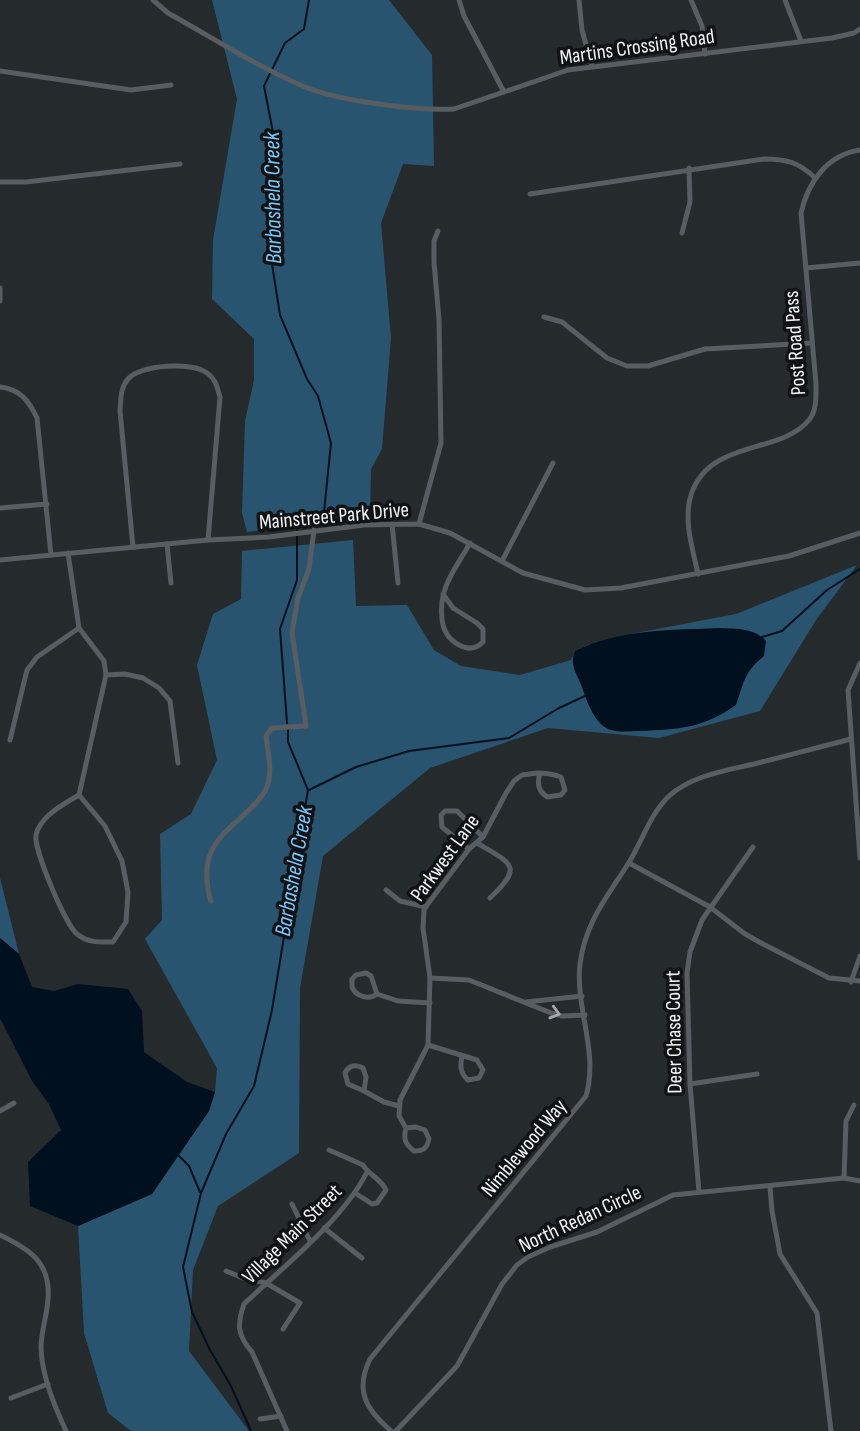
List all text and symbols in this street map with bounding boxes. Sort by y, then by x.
street label: Martins Crossing Road [558,24,716,70]
water label: Barbashela Creek [258,130,288,264]
street label: Post Road Pass [779,290,811,396]
street label: Mainstreet Park Drive [258,497,410,535]
water label: Barbashela Creek [269,802,319,938]
street label: Parkwest Lane [405,810,485,906]
street label: Deer Chase Court [660,970,688,1094]
one-way arrow [548,1004,560,1019]
street label: Nimblewood Way [476,1094,572,1202]
street label: Village Main Street [237,1179,347,1289]
street label: North Redan Circle [515,1180,645,1258]

